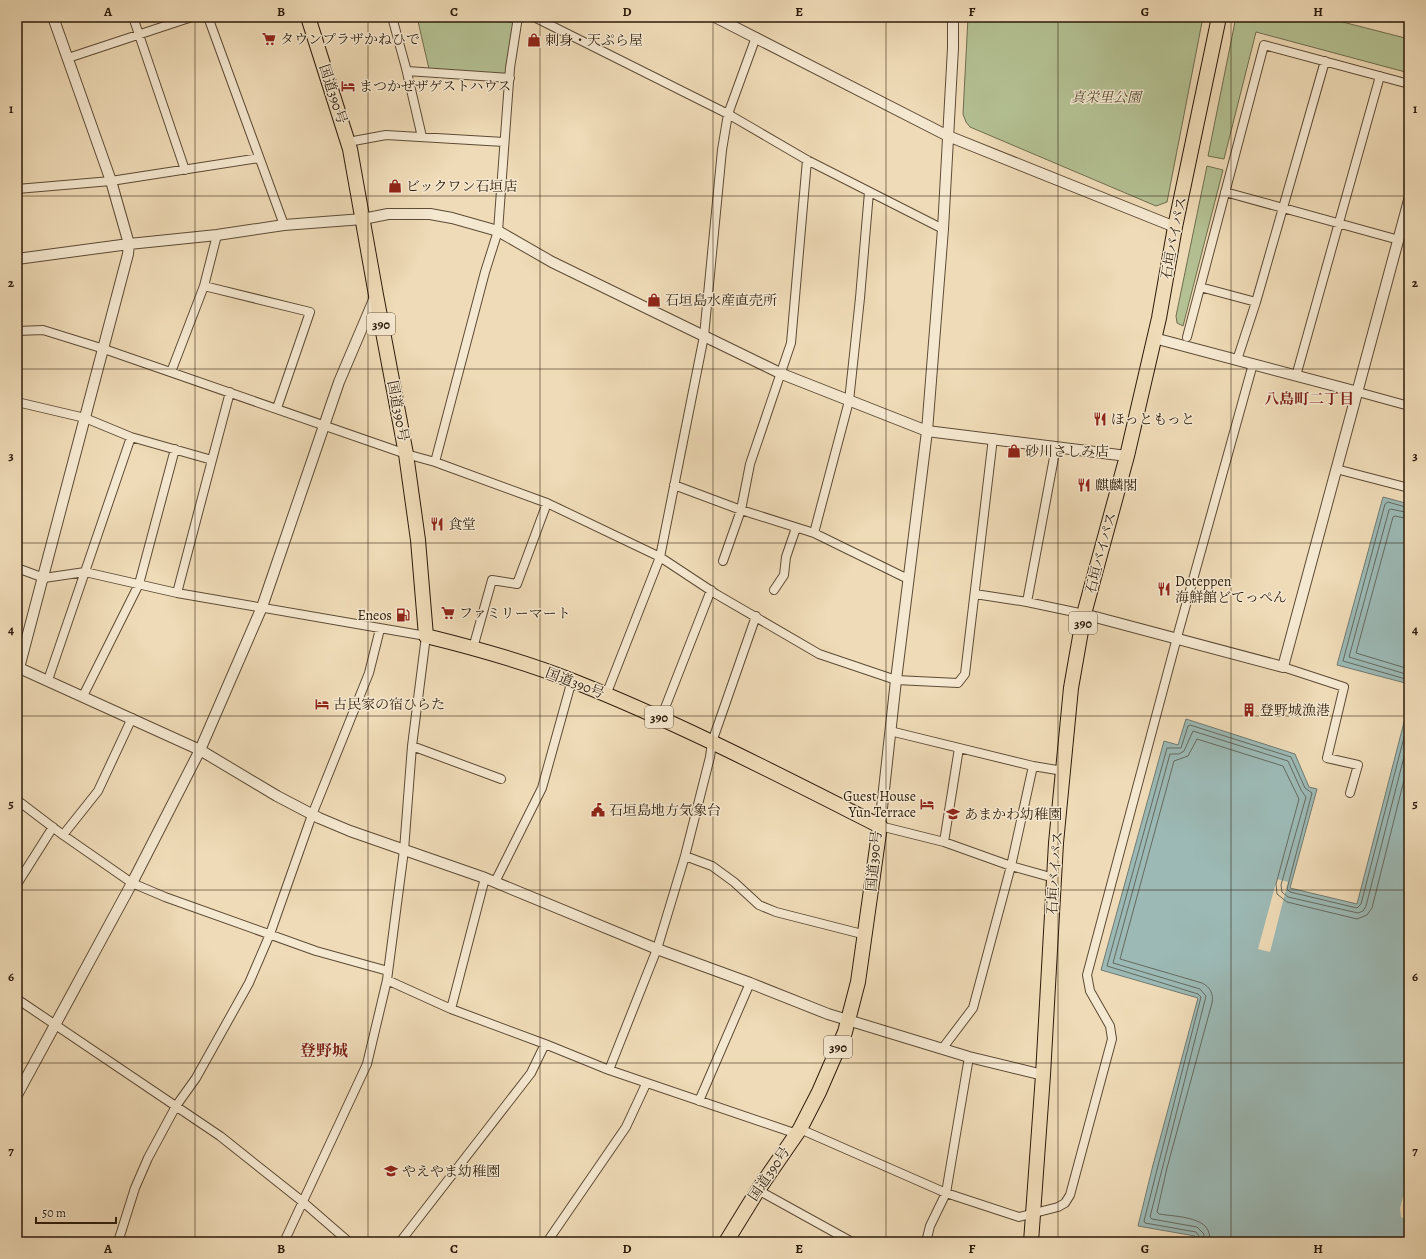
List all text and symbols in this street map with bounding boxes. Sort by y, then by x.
text: A [103,3,113,20]
text: B [277,3,285,20]
text: C [450,3,458,20]
text: D [622,3,632,20]
text: E [795,3,803,20]
text: F [969,3,976,20]
text: G [1141,3,1149,20]
text: H [1313,3,1323,20]
place label: タウンプラザかねひで [280,30,420,49]
supermarket icon: タウンプラザかねひで [261,31,277,47]
place label: 刺身・天ぷら屋 [545,31,643,50]
shop icon: 刺身・天ぷら屋 [526,32,542,48]
street label: 国道390号 [314,62,352,126]
place label: まつかぜザゲストハウス [359,77,511,96]
hotel icon: まつかぜザゲストハウス [340,78,356,94]
park label: 真栄里公園 [1071,88,1143,107]
text: 1 [9,100,14,117]
text: 1 [1413,100,1418,117]
place label: ビックワン石垣店 [406,177,517,196]
shop icon: ビックワン石垣店 [387,178,403,194]
street label: 石垣バイパス [1157,195,1191,281]
text: 2 [8,274,15,291]
text: 2 [1412,274,1419,291]
place label: 石垣島水産直売所 [665,291,777,310]
shop icon: 石垣島水産直売所 [646,292,662,308]
road number: 390 [367,313,395,335]
street label: 国道390号 [383,379,413,443]
district label: 八島町二丁目 [1264,389,1354,409]
place label: ほっともっと [1111,410,1195,429]
restaurant icon: ほっともっと [1092,411,1108,427]
place label: 砂川さしみ店 [1025,442,1109,461]
shop icon: 砂川さしみ店 [1006,443,1022,459]
text: 3 [8,447,14,464]
text: 3 [1412,447,1418,464]
place label: 麒麟閣 [1095,476,1137,495]
restaurant icon: 麒麟閣 [1076,477,1092,493]
street label: 石垣バイパス [1081,510,1121,596]
place label: 食堂 [448,515,476,534]
restaurant icon: 食堂 [429,516,445,532]
place label: Doteppen 海鮮館どてっぺん [1175,572,1287,607]
restaurant icon: Doteppen 海鮮館どてっぺん [1156,581,1172,597]
place label: ファミリーマート [459,604,571,623]
supermarket icon: ファミリーマート [440,605,456,621]
place label: Eneos [358,606,392,625]
fuel station icon: Eneos [395,607,411,623]
road number: 390 [1069,612,1097,634]
text: 4 [8,621,14,638]
text: 4 [1412,621,1418,638]
street label: 国道390号 [543,663,607,703]
place label: 古民家の宿ひらた [333,695,445,714]
hotel icon: 古民家の宿ひらた [314,696,330,712]
place label: 登野城漁港 [1260,701,1330,720]
building icon: 登野城漁港 [1241,702,1257,718]
road number: 390 [645,706,673,728]
place label: Guest House Yun Terrace [843,787,916,822]
text: 5 [8,795,14,812]
text: 5 [1412,795,1418,812]
hotel icon: Guest House Yun Terrace [919,796,935,812]
place label: 石垣島地方気象台 [609,801,721,820]
public building icon: 石垣島地方気象台 [590,802,606,818]
place label: あまかわ幼稚園 [964,805,1062,824]
school or university icon: あまかわ幼稚園 [945,806,961,822]
street label: 国道390号 [862,829,886,893]
street label: 石垣バイパス [1043,831,1067,915]
text: 6 [8,968,14,985]
text: 6 [1412,968,1418,985]
road number: 390 [824,1036,852,1058]
district label: 登野城 [300,1040,348,1062]
text: 7 [8,1142,14,1159]
text: 7 [1412,1142,1418,1159]
street label: 国道390号 [744,1143,794,1205]
place label: やえやま幼稚園 [402,1162,500,1181]
school or university icon: やえやま幼稚園 [383,1163,399,1179]
scale bar [36,1199,116,1225]
text: 50 m [42,1205,66,1221]
text: A [103,1240,113,1257]
text: B [277,1240,285,1257]
text: C [450,1240,458,1257]
text: D [622,1240,632,1257]
text: E [795,1240,803,1257]
text: F [969,1240,976,1257]
text: G [1141,1240,1149,1257]
text: H [1313,1240,1323,1257]

